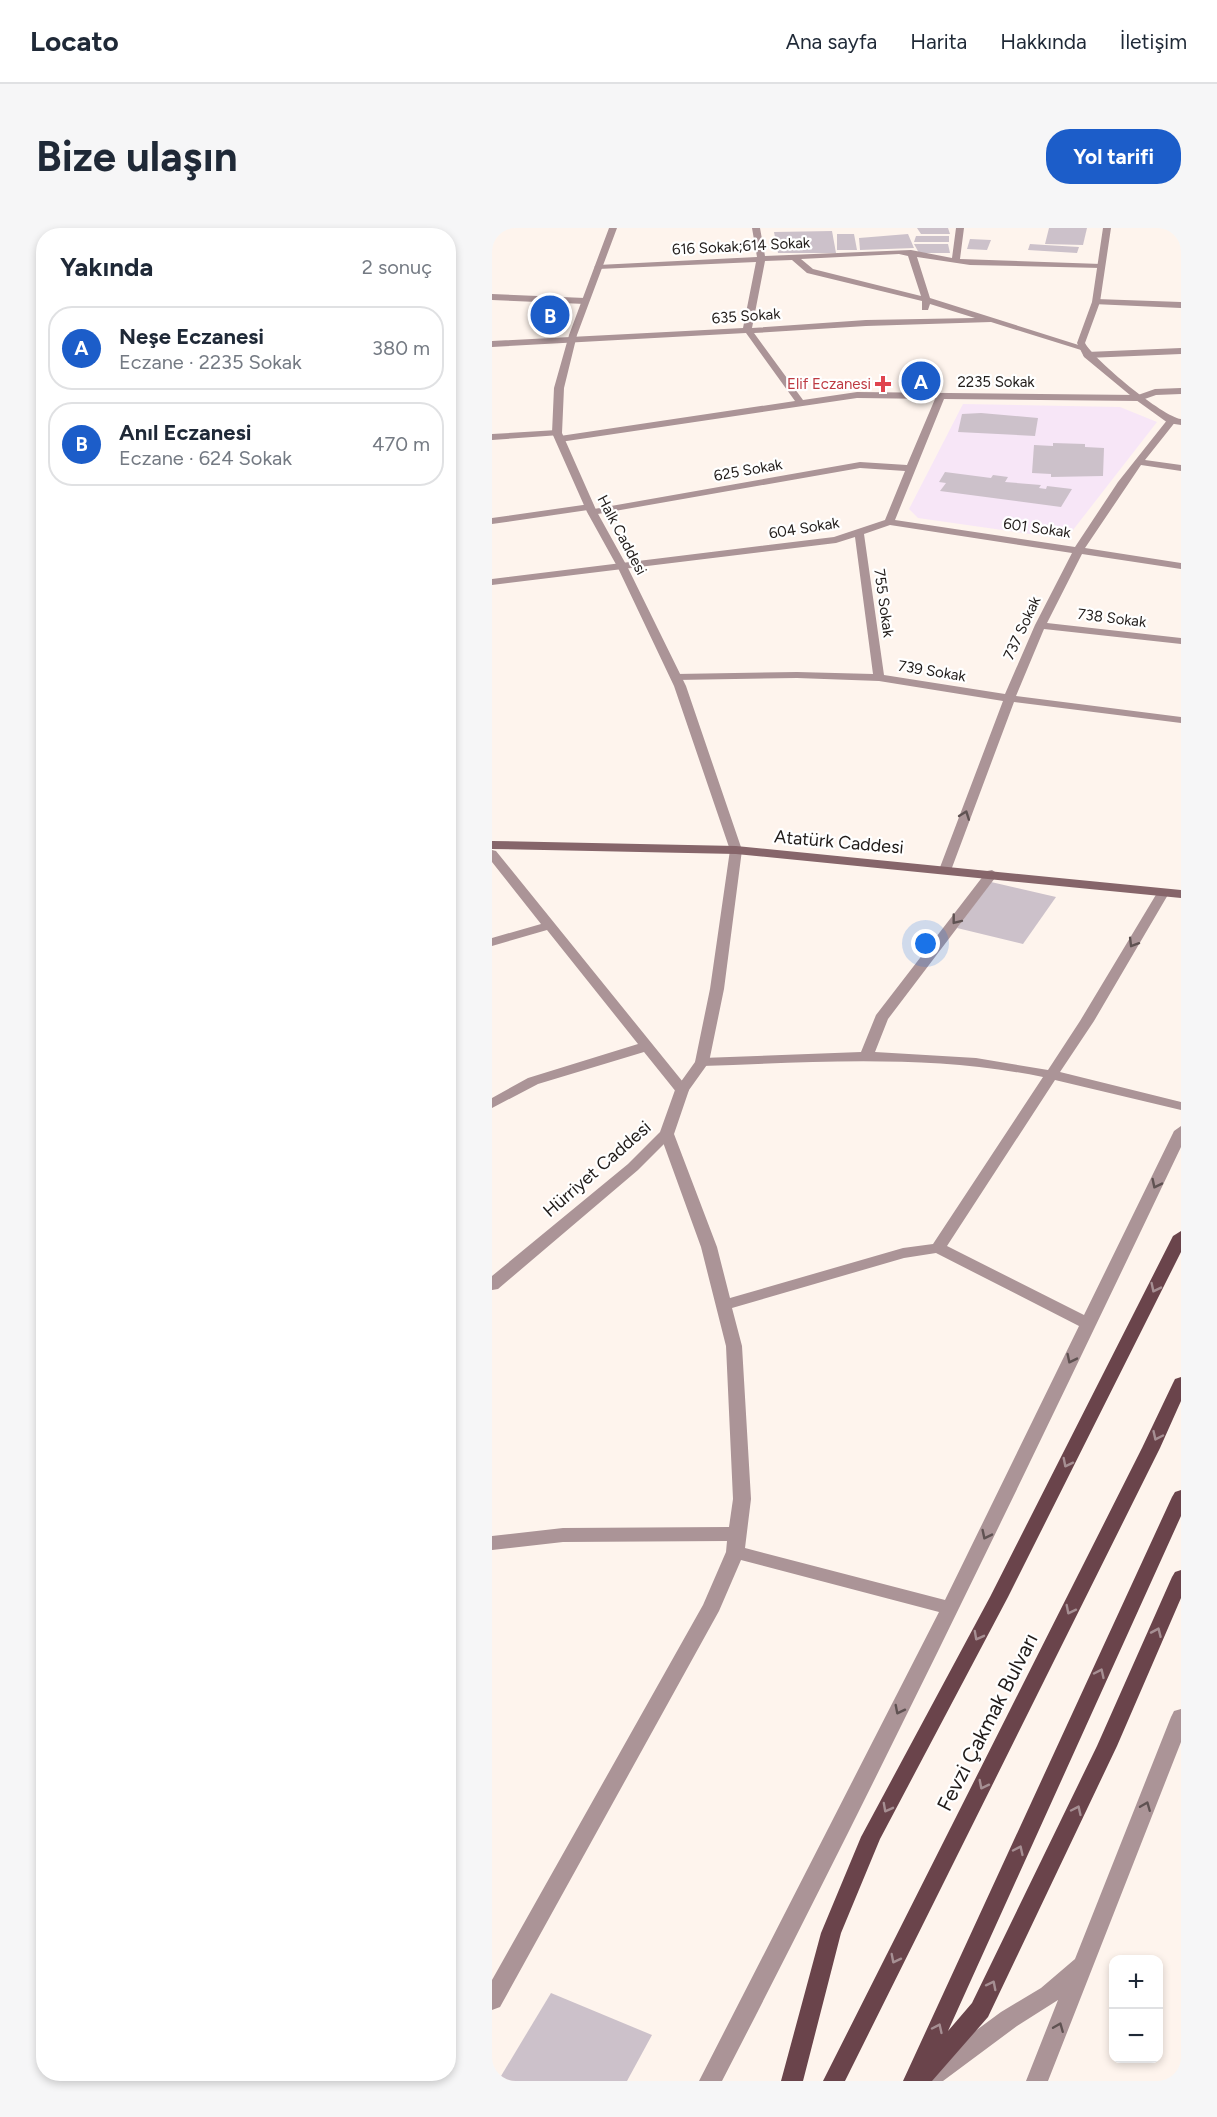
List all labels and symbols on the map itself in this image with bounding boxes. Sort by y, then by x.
street label: 616 Sokak;614 Sokak [671,233,811,259]
pin: B [530,292,570,338]
street label: 635 Sokak [711,305,782,327]
pin: A [902,358,940,404]
street label: 2235 Sokak [957,373,1035,391]
place label: Elif Eczanesi [787,375,871,393]
marker: Elif Eczanesi [876,377,890,391]
street label: 625 Sokak [712,455,784,485]
street label: Halk Caddesi [593,492,651,578]
street label: 604 Sokak [767,513,841,542]
street label: 601 Sokak [1002,514,1073,542]
street label: 755 Sokak [870,568,898,639]
street label: 737 Sokak [999,593,1045,663]
street label: 738 Sokak [1077,605,1148,631]
street label: 739 Sokak [897,657,968,685]
one-way arrow [958,810,971,821]
street label: Atatürk Caddesi [773,825,905,859]
one-way arrow [953,913,964,924]
your location [911,929,940,958]
one-way arrow [1129,937,1140,947]
street label: Hürriyet Caddesi [539,1116,655,1222]
one-way arrow [1151,1177,1163,1188]
one-way arrow [1151,1282,1163,1293]
one-way arrow [1066,1353,1078,1364]
one-way arrow [1152,1429,1164,1440]
one-way arrow [1063,1456,1075,1467]
one-way arrow [981,1528,993,1539]
one-way arrow [1066,1604,1077,1615]
one-way arrow [1150,1627,1162,1638]
street label: Fevzi Çakmak Bulvarı [931,1629,1043,1815]
one-way arrow [974,1630,986,1641]
one-way arrow [1093,1669,1105,1680]
one-way arrow [895,1703,907,1714]
one-way arrow [978,1778,990,1789]
one-way arrow [1139,1801,1151,1812]
one-way arrow [883,1802,894,1812]
one-way arrow [1069,1805,1081,1816]
one-way arrow [1012,1846,1024,1857]
one-way arrow [891,1953,903,1964]
one-way arrow [985,1981,997,1992]
one-way arrow [1052,2022,1064,2033]
one-way arrow [931,2023,943,2034]

